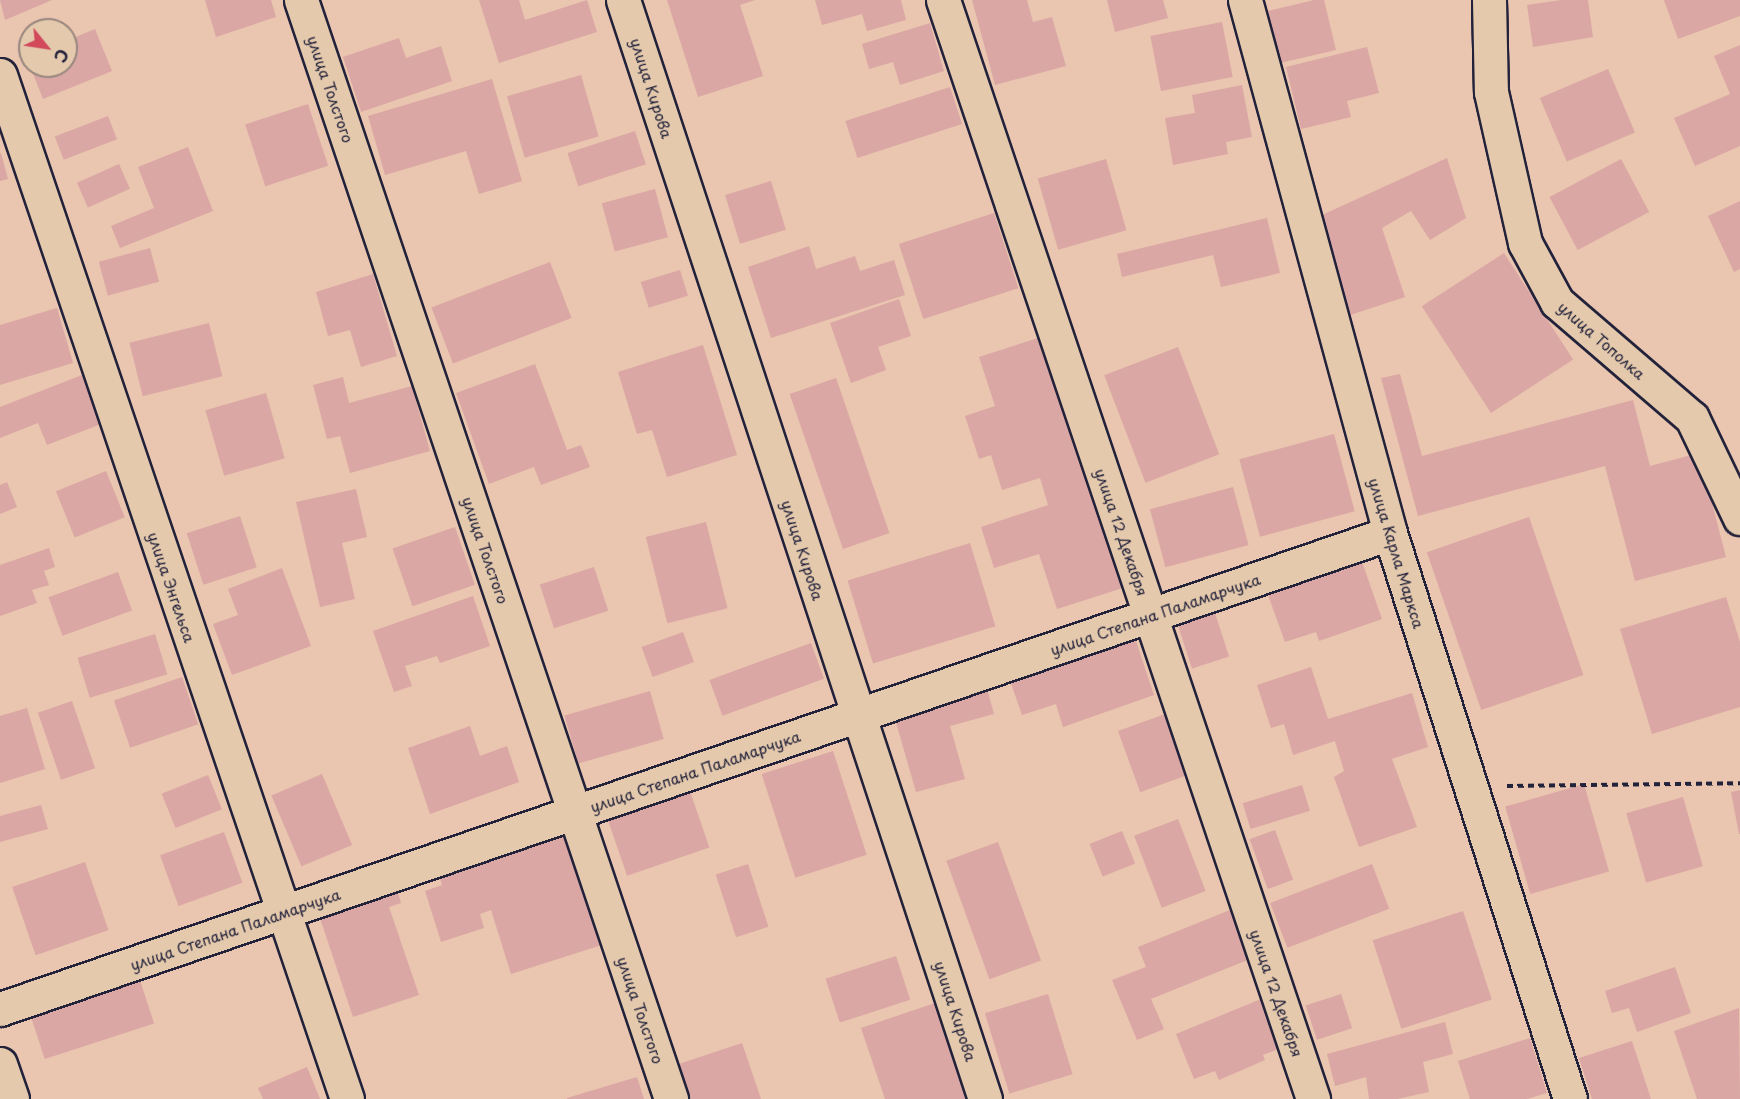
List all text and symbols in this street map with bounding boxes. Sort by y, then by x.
north arrow [18,18,78,78]
street label: улица Толстого [304,33,358,145]
street label: улица Кирова [627,35,677,141]
text: С [48,45,75,67]
street label: улица Тополка [1555,297,1649,383]
street label: улица 12 Декабря [1092,466,1152,598]
street label: улица Карла Маркса [1365,475,1429,631]
street label: улица Толстого [459,494,513,606]
street label: улица Кирова [778,497,828,603]
street label: улица Энгельса [145,529,199,645]
street label: улица Степана Паламарчука [1047,569,1263,659]
street label: улица Степана Паламарчука [587,726,803,816]
street label: улица Степана Паламарчука [127,884,343,974]
street label: улица 12 Декабря [1247,927,1307,1059]
street label: улица Толстого [614,954,668,1066]
street label: улица Кирова [931,958,981,1064]

